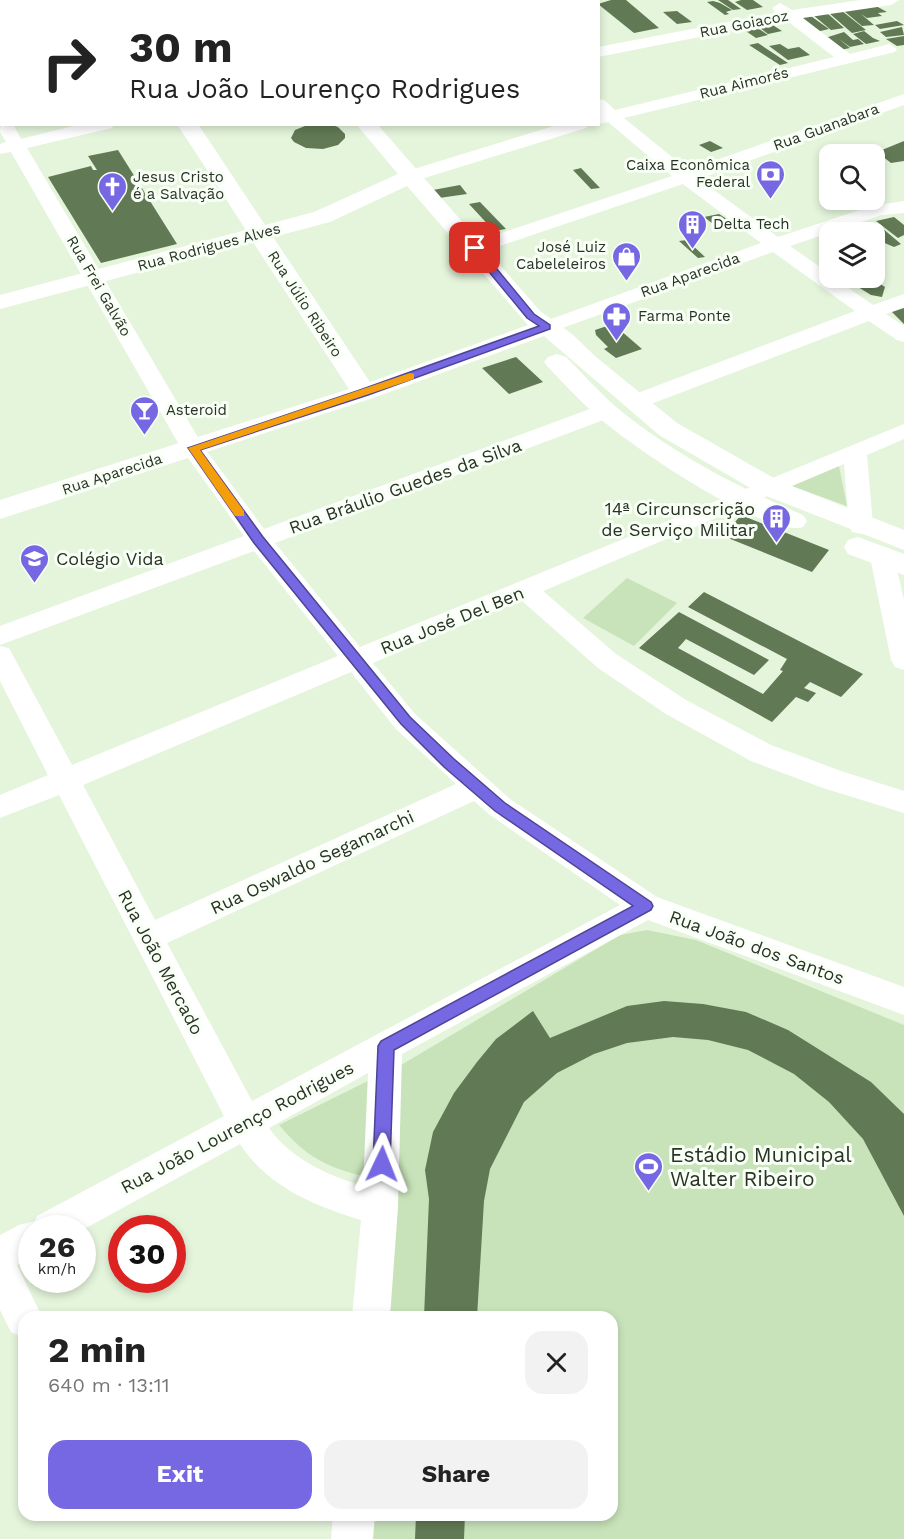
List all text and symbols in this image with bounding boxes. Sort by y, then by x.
street label: Rua Goiacoz [698,7,790,41]
text: 30 m [129,23,233,72]
icon: right [30,24,108,102]
street label: Rua Aimorés [697,63,791,103]
text: Rua João Lourenço Rodrigues [129,73,520,105]
street label: Rua Guanabara [771,99,882,154]
map controls [819,144,885,288]
button: search [819,144,885,210]
place label: Caixa Econômica Federal [626,156,751,191]
bank icon: Caixa Econômica Federal [755,158,787,200]
place label: Jesus Cristo é a Salvação [133,168,224,203]
church icon: Jesus Cristo é a Salvação [96,170,128,212]
building icon: Delta Tech [676,208,708,250]
place label: Delta Tech [713,215,790,233]
street label: Rua Rodrigues Alves [135,219,283,275]
pin [449,222,500,273]
button: layers [819,222,885,288]
icon: arrive [458,231,491,264]
street label: Rua Frei Galvão [63,232,135,340]
place label: José Luiz Cabeleleiros [516,238,606,273]
shop icon: José Luiz Cabeleleiros [611,240,643,282]
street label: Rua Júlio Ribeiro [264,247,346,361]
street label: Rua Aparecida [638,249,743,301]
pharmacy icon: Farma Ponte [601,300,633,342]
place label: Farma Ponte [638,307,731,325]
bar icon: Asteroid [129,394,161,436]
place label: Asteroid [166,401,227,419]
street label: Rua Bráulio Guedes da Silva [286,434,524,538]
street label: Rua Aparecida [60,449,165,499]
place label: 14ª Circunscrição de Serviço Militar [601,498,755,540]
building icon: 14ª Circunscrição de Serviço Militar [760,502,792,544]
school or university icon: Colégio Vida [19,542,51,584]
place label: Colégio Vida [56,548,164,569]
street label: Rua José Del Ben [377,582,527,658]
street label: Rua Oswaldo Segamarchi [207,806,417,918]
street label: Rua João Mercado [114,886,208,1038]
street label: Rua João dos Santos [667,906,847,988]
street label: Rua João Lourenço Rodrigues [117,1057,357,1197]
position arrow [350,1132,414,1196]
place label: Estádio Municipal Walter Ribeiro [670,1142,852,1191]
sports icon: Estádio Municipal Walter Ribeiro [633,1150,665,1192]
speed limit sign: 30 [108,1215,186,1293]
text: 26 [39,1229,75,1264]
text: km/h [38,1260,76,1278]
text: 2 min [48,1329,146,1371]
button: close [525,1331,588,1394]
text: 640 m · 13:11 [48,1373,169,1397]
button: Exit [48,1440,312,1509]
button: Share [324,1440,588,1509]

